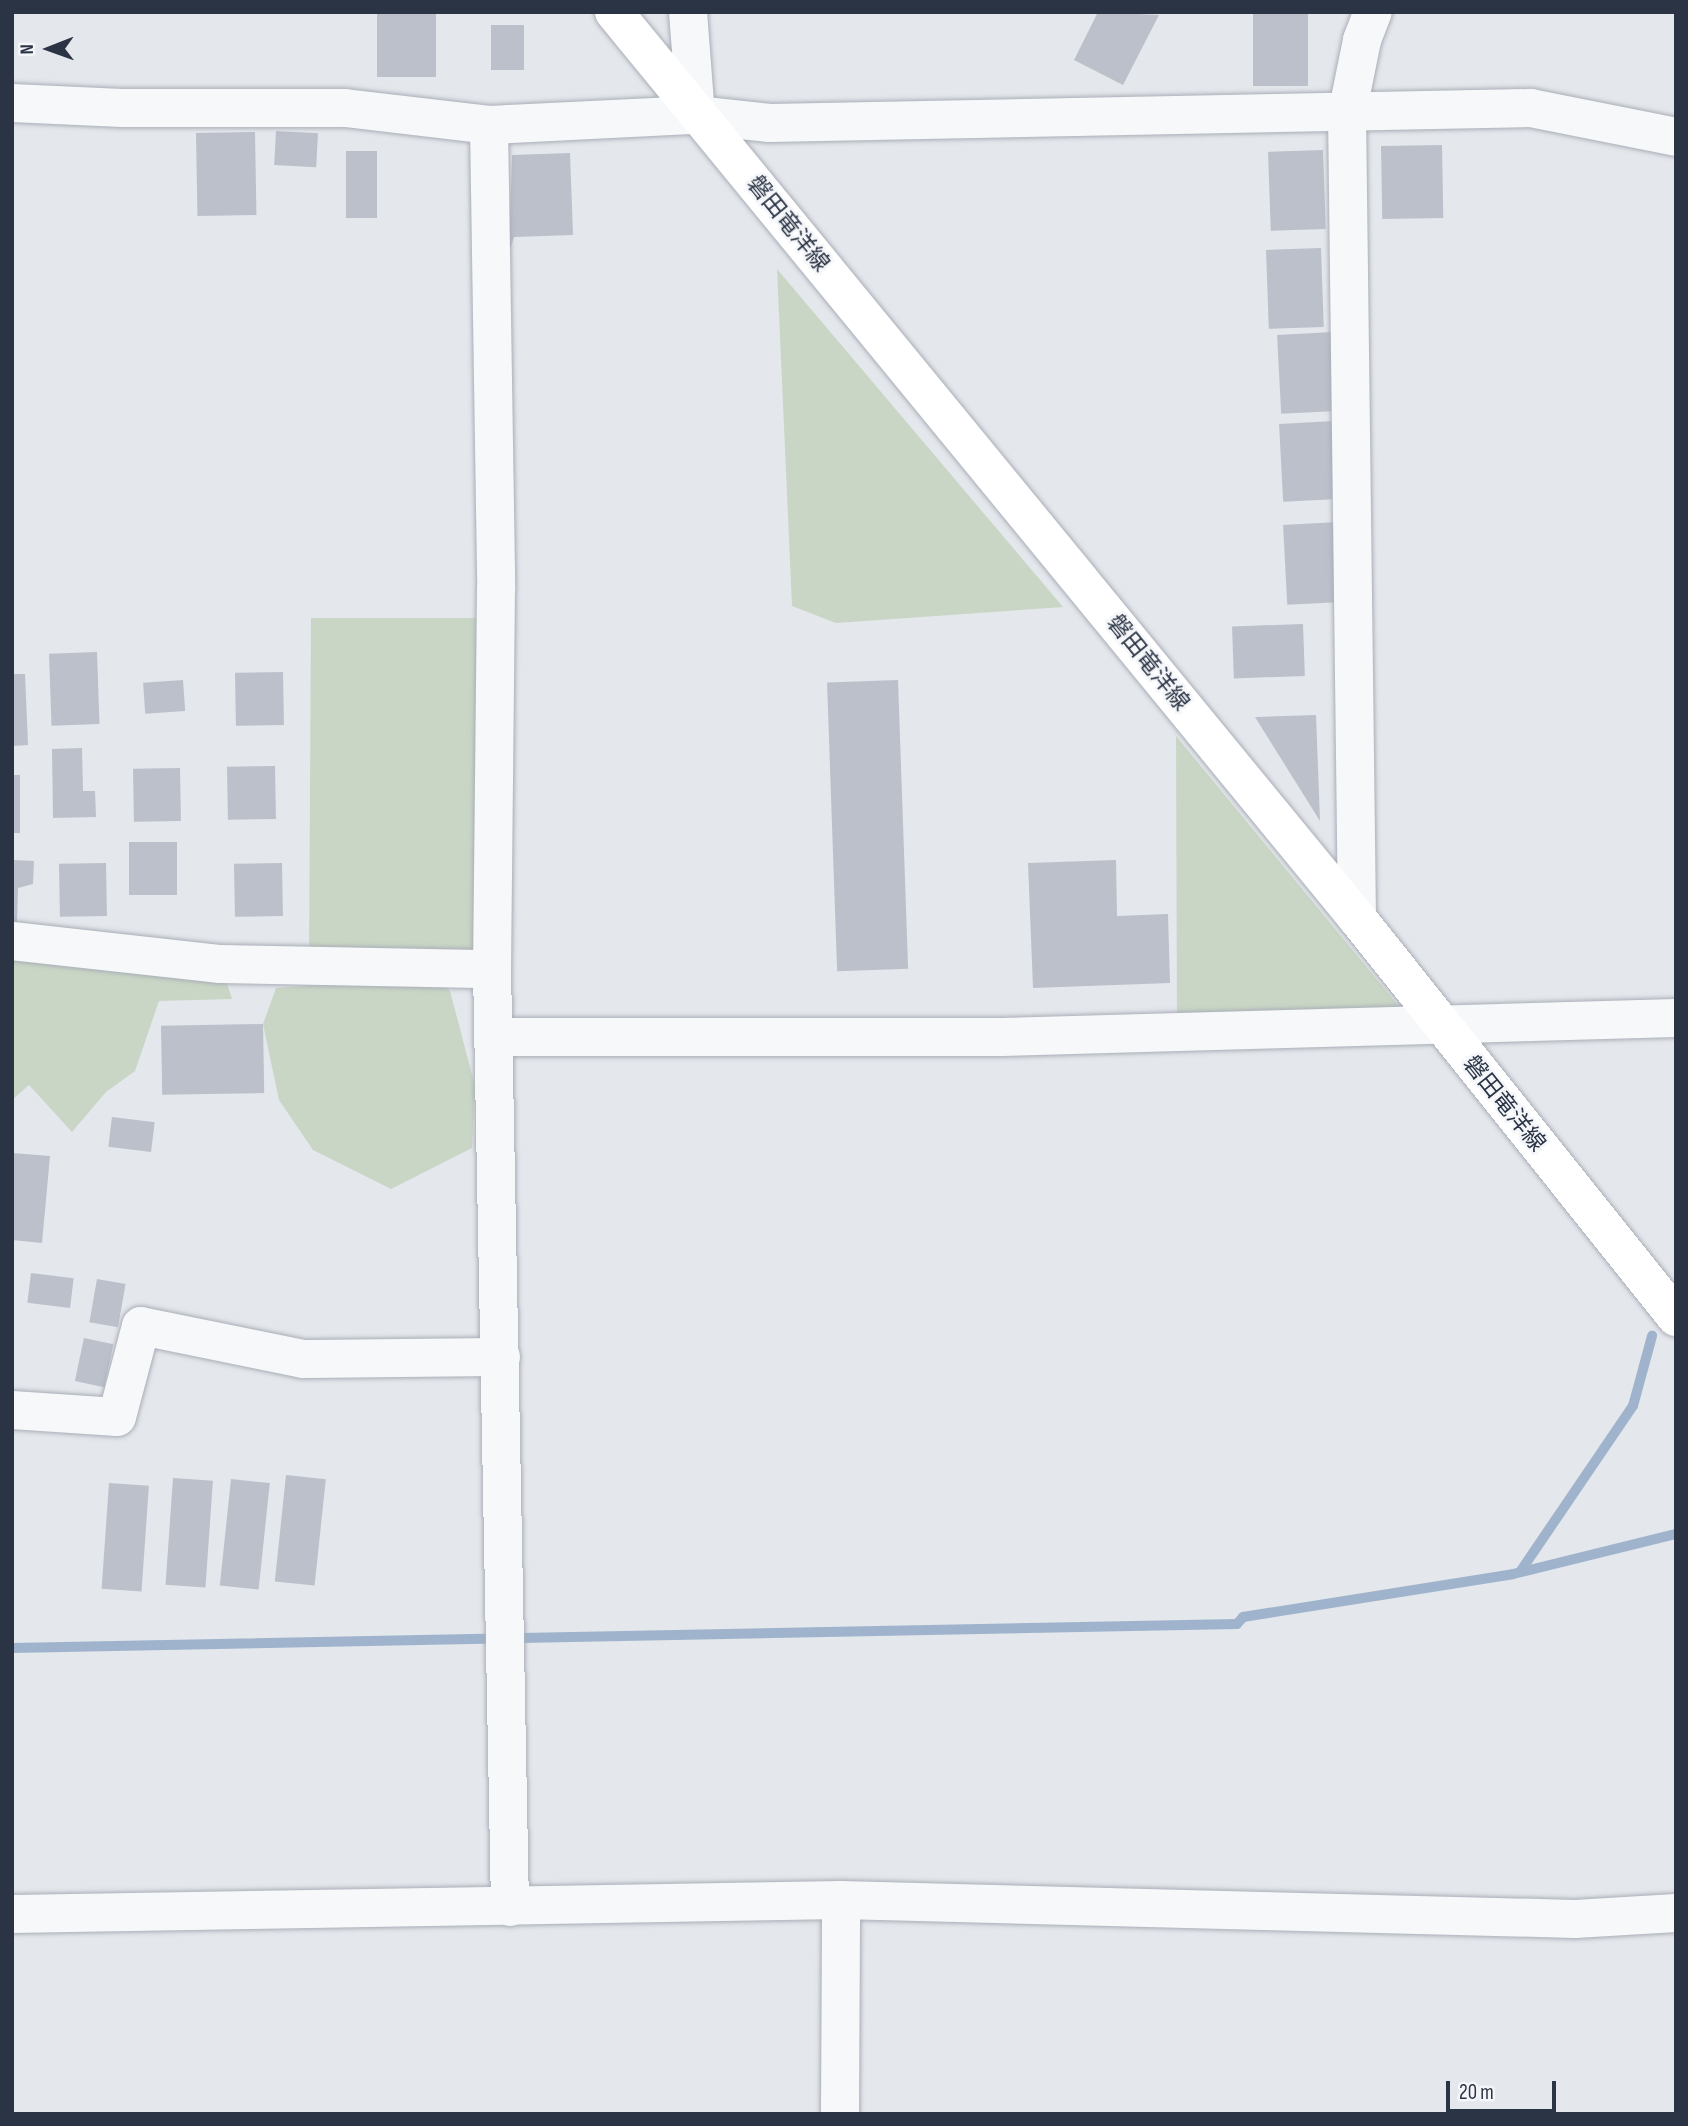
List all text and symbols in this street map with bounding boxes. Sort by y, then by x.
north arrow [14,14,84,84]
text: N [16,44,39,55]
street label: 磐田竜洋線 [741,171,835,277]
street label: 磐田竜洋線 [1101,610,1195,716]
street label: 磐田竜洋線 [1457,1051,1551,1157]
scale bar [1450,2066,1560,2110]
text: 20 m [1459,2080,1494,2105]

